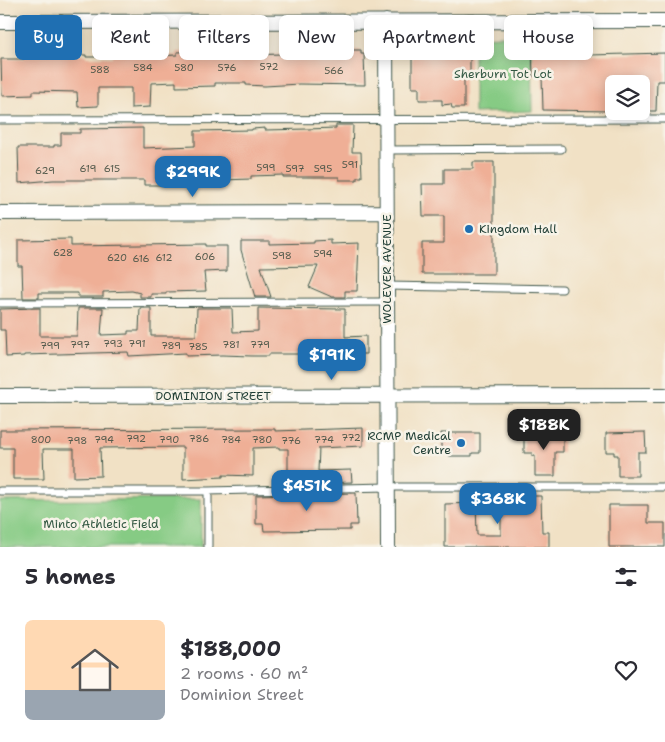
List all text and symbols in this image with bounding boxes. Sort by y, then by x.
chip: Buy [15,15,82,60]
chip: Rent [92,15,169,60]
chip: Filters [179,15,269,60]
chip: New [279,15,354,60]
chip: Apartment [364,15,494,60]
chip: House [504,15,593,60]
house number: 572 [260,60,278,73]
house number: 584 [133,61,153,74]
house number: 580 [174,61,194,74]
house number: 576 [217,61,237,74]
house number: 588 [90,63,110,76]
house number: 566 [324,64,344,77]
park label: Sherburn Tot Lot [454,66,552,82]
map controls [605,75,650,120]
button: layers [605,75,650,120]
pin: $299K [158,156,228,198]
house number: 591 [342,158,358,171]
text: $299K [166,161,220,182]
house number: 599 [256,161,276,174]
house number: 619 [79,162,97,175]
house number: 615 [104,162,120,175]
house number: 597 [285,162,305,175]
house number: 595 [314,162,332,175]
house number: 629 [35,164,55,177]
street label: WOLEVER AVENUE [379,214,395,324]
place label: Kingdom Hall [479,221,557,237]
marker: Kingdom Hall [463,223,475,235]
house number: 628 [53,246,73,259]
house number: 594 [313,247,333,260]
house number: 598 [272,249,292,262]
house number: 606 [195,250,215,263]
house number: 620 [107,251,127,264]
house number: 612 [156,251,172,264]
house number: 616 [132,252,150,265]
house number: 793 [103,337,123,350]
house number: 791 [128,337,146,350]
house number: 797 [70,338,90,351]
house number: 781 [222,338,240,351]
house number: 779 [250,338,270,351]
pin: $191K [297,338,367,381]
house number: 799 [40,339,60,352]
house number: 789 [161,339,181,352]
house number: 785 [188,340,208,353]
text: $191K [309,344,355,365]
street label: DOMINION STREET [155,388,271,404]
pin: $188K [509,408,579,451]
text: $188K [518,414,570,435]
place label: RCMP Medical Centre [367,428,451,458]
house number: 772 [341,431,361,444]
house number: 792 [126,432,146,445]
house number: 786 [189,432,209,445]
house number: 800 [31,433,51,446]
house number: 794 [94,433,114,446]
house number: 790 [159,433,179,446]
house number: 784 [221,433,241,446]
house number: 780 [252,433,272,446]
house number: 774 [314,433,334,446]
house number: 798 [67,434,87,447]
house number: 776 [281,434,301,447]
marker: RCMP Medical Centre [455,437,467,449]
pin: $451K [272,470,342,512]
text: $451K [282,475,332,496]
pin: $368K [463,482,533,525]
text: $368K [470,488,526,509]
park label: Minto Athletic Field [43,516,159,532]
text: 5 homes [25,563,116,591]
icon: filters [612,563,640,591]
text: $188,000 [180,635,281,663]
icon: home [65,640,125,700]
icon: heart [612,656,640,684]
text: 2 rooms · 60 m² [180,663,308,684]
text: Dominion Street [180,684,304,705]

